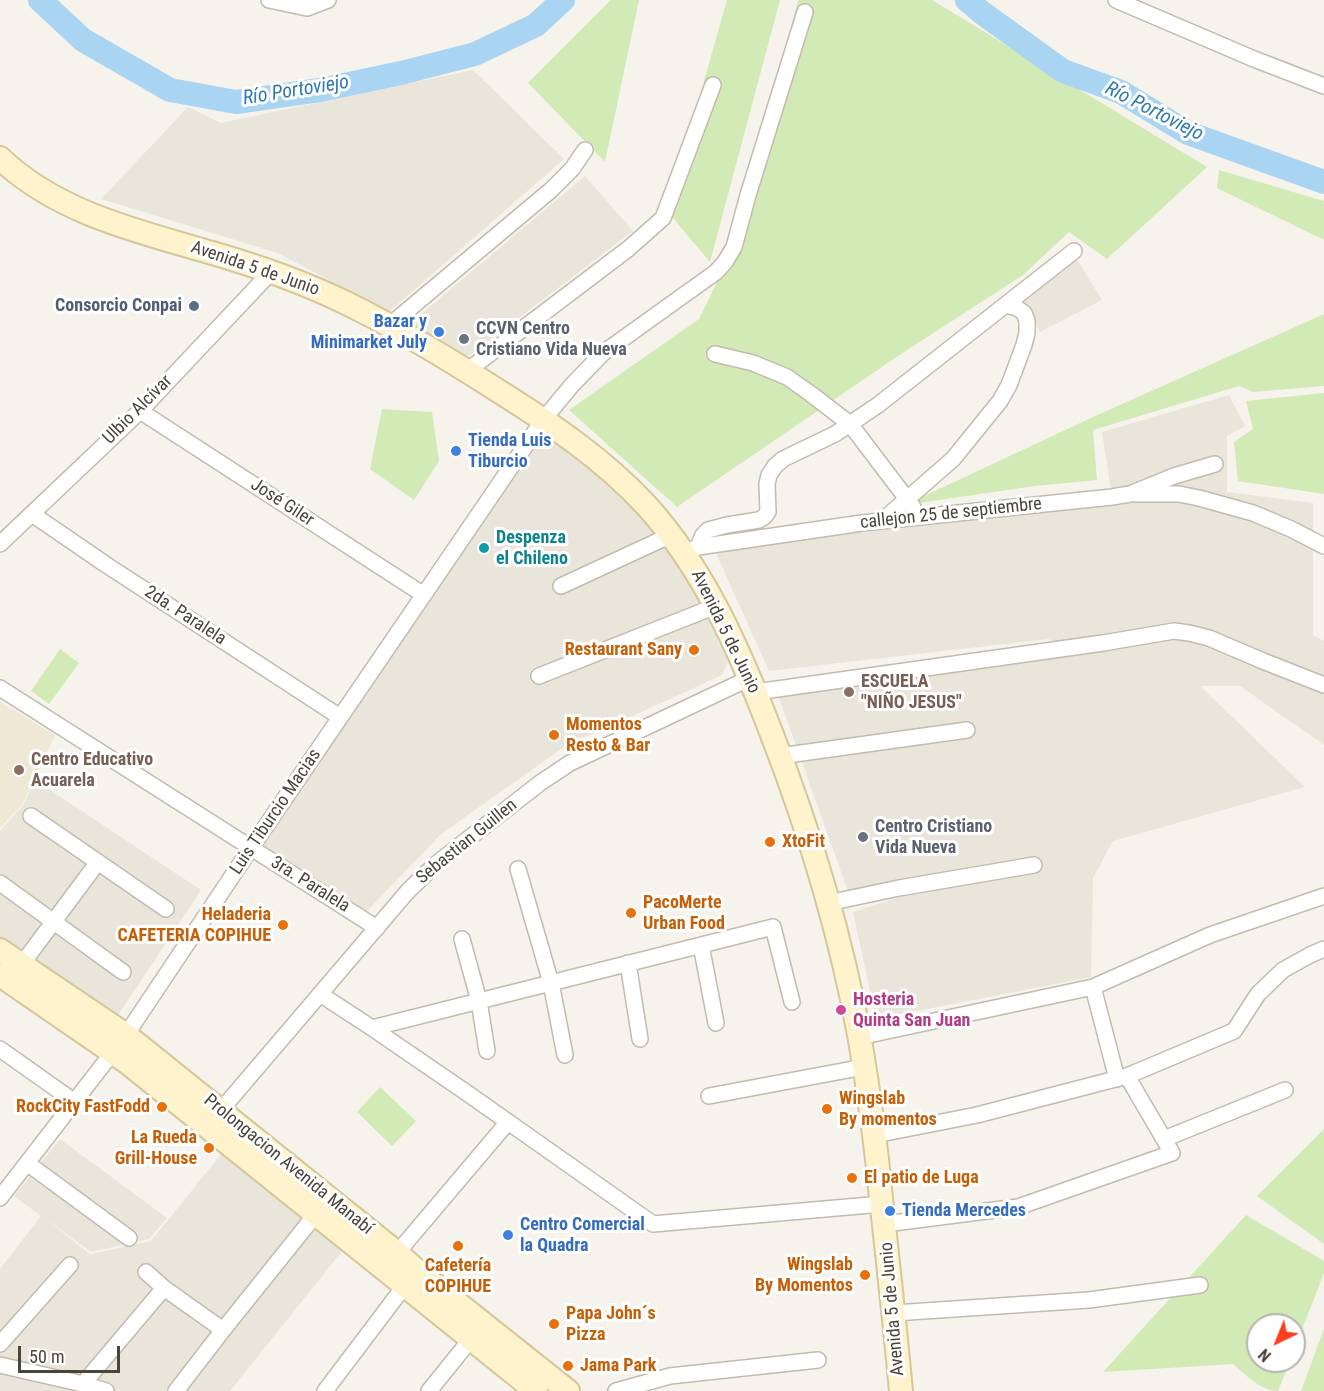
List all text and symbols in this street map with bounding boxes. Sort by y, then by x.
water label: Río Portoviejo [241,71,351,111]
water label: Río Portoviejo [1101,77,1207,147]
street label: Avenida 5 de Junio [188,237,322,301]
place label: Consorcio Conpai [55,295,182,317]
marker: Consorcio Conpai [187,299,201,313]
place label: Bazar y Minimarket July [311,311,427,354]
place label: CCVN Centro Cristiano Vida Nueva [476,318,627,360]
marker: Bazar y Minimarket July [432,325,446,339]
marker: CCVN Centro Cristiano Vida Nueva [457,332,471,346]
street label: Ulbio Alcívar [99,371,177,449]
place label: Tienda Luis Tiburcio [468,430,551,472]
marker: Tienda Luis Tiburcio [449,444,463,458]
street label: José Giler [246,475,318,531]
street label: callejon 25 de septiembre [859,494,1043,534]
place label: Despenza el Chileno [496,527,568,570]
marker: Despenza el Chileno [477,541,491,555]
street label: Avenida 5 de Junio [686,567,764,697]
street label: 2da. Paralela [140,582,230,650]
place label: Restaurant Sany [565,639,682,661]
marker: Restaurant Sany [687,643,701,657]
place label: ESCUELA "NIÑO JESUS" [861,671,962,714]
marker: ESCUELA "NIÑO JESUS" [842,685,856,699]
place label: Momentos Resto & Bar [566,714,650,756]
marker: Momentos Resto & Bar [547,728,561,742]
street label: Luis Tiburcio Macias [226,745,326,879]
place label: Centro Educativo Acuarela [31,749,153,792]
marker: Centro Educativo Acuarela [12,763,26,777]
street label: Sebastian Guillen [412,795,522,889]
place label: Centro Cristiano Vida Nueva [875,816,992,858]
marker: Centro Cristiano Vida Nueva [856,830,870,844]
place label: XtoFit [782,831,825,853]
marker: XtoFit [763,835,777,849]
street label: 3ra. Paralela [266,852,354,918]
place label: PacoMerte Urban Food [643,892,725,934]
place label: Heladeria CAFETERIA COPIHUE [118,904,271,946]
marker: PacoMerte Urban Food [624,906,638,920]
marker: Heladeria CAFETERIA COPIHUE [276,918,290,932]
place label: Hosteria Quinta San Juan [853,989,970,1032]
marker: Hosteria Quinta San Juan [834,1003,848,1017]
place label: Wingslab By momentos [839,1088,937,1130]
street label: Prolongacion Avenida Manabí [199,1090,377,1240]
place label: RockCity FastFodd [16,1096,150,1118]
marker: RockCity FastFodd [155,1100,169,1114]
marker: Wingslab By momentos [820,1102,834,1116]
place label: La Rueda Grill-House [115,1127,197,1170]
marker: La Rueda Grill-House [202,1141,216,1155]
place label: El patio de Luga [864,1167,979,1189]
marker: El patio de Luga [845,1171,859,1185]
place label: Tienda Mercedes [902,1200,1026,1222]
marker: Tienda Mercedes [883,1204,897,1218]
place label: Centro Comercial la Quadra [520,1214,645,1256]
marker: Centro Comercial la Quadra [501,1228,515,1242]
marker: Cafetería COPIHUE [451,1239,465,1253]
street label: Avenida 5 de Junio [876,1241,910,1377]
place label: Wingslab By Momentos [755,1254,853,1296]
place label: Cafetería COPIHUE [425,1255,491,1298]
marker: Wingslab By Momentos [858,1268,872,1282]
place label: Papa John´s Pizza [566,1303,656,1346]
north arrow [1246,1313,1306,1373]
marker: Papa John´s Pizza [547,1317,561,1331]
scale bar [21,1334,123,1372]
text: N [1255,1345,1275,1365]
text: 50 m [29,1346,64,1367]
place label: Jama Park [580,1355,656,1377]
marker: Jama Park [561,1359,575,1373]

